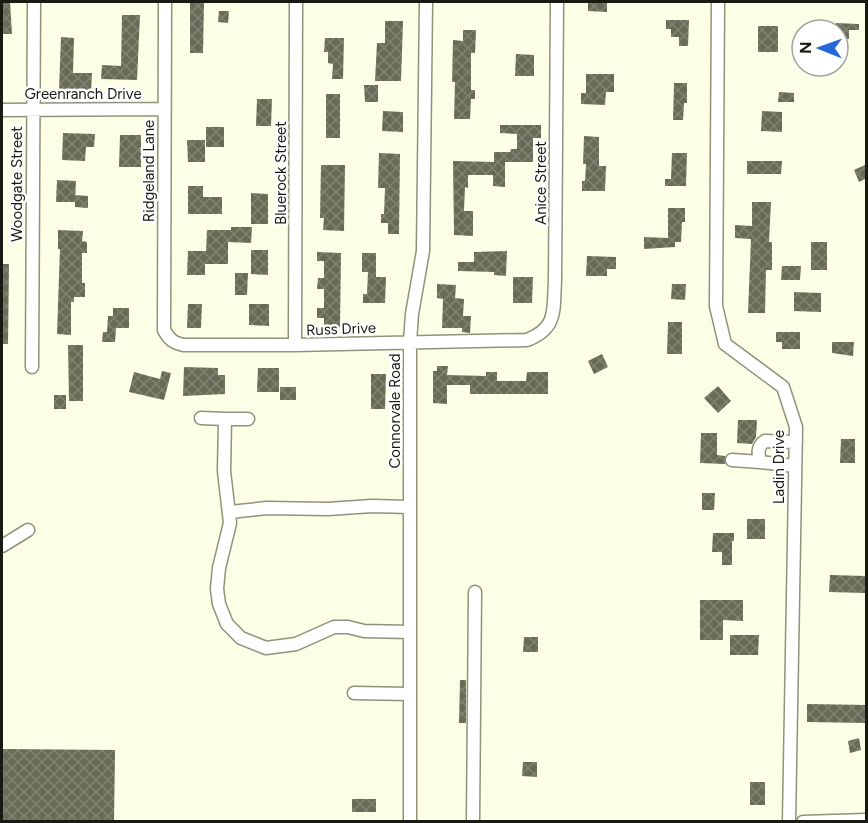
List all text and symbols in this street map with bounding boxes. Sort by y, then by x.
north arrow [790,18,850,78]
text: N [796,41,815,54]
street label: Greenranch Drive [24,85,142,103]
street label: Ridgeland Lane [140,120,158,222]
street label: Bluerock Street [272,121,290,225]
street label: Woodgate Street [8,126,26,242]
street label: Anice Street [532,141,550,225]
street label: Russ Drive [306,319,376,339]
street label: Connorvale Road [386,353,404,469]
street label: Ladin Drive [770,430,788,504]

